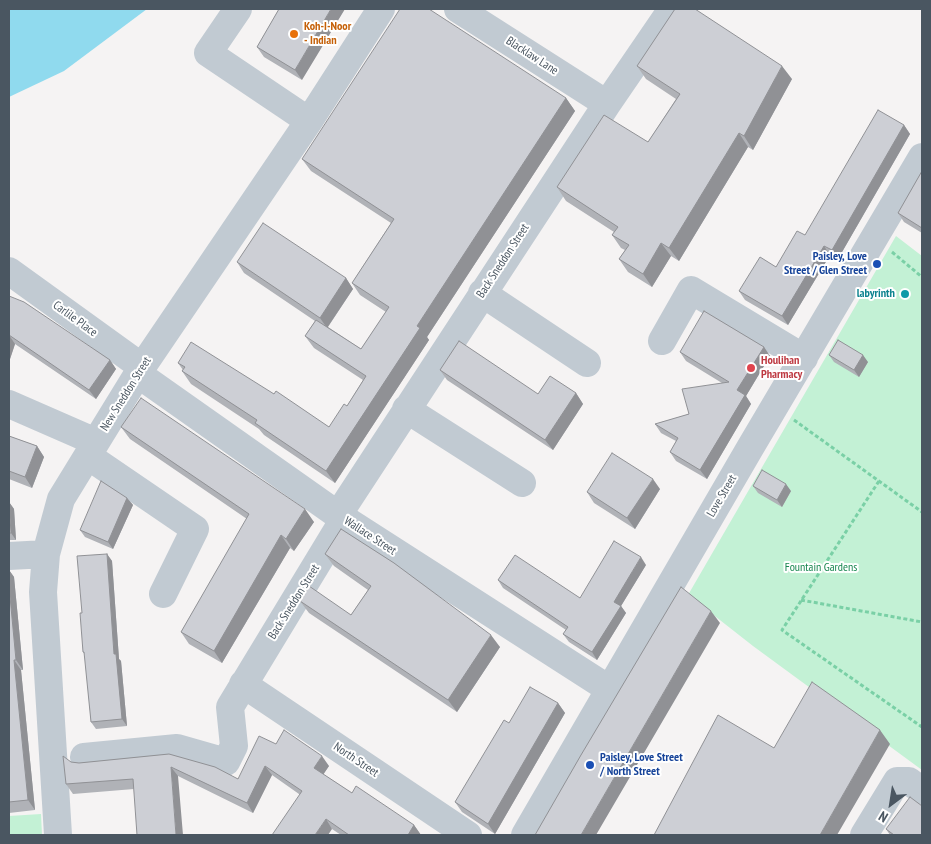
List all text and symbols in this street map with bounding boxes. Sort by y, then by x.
place label: Koh-I-Noor - Indian [304,20,351,48]
marker: Koh-I-Noor - Indian [288,28,300,40]
street label: Blacklaw Lane [503,34,561,78]
street label: Back Sneddon Street [474,221,532,301]
place label: Paisley, Love Street / Glen Street [784,250,867,278]
marker: Paisley, Love Street / Glen Street [871,258,883,270]
place label: labyrinth [857,287,895,301]
marker: labyrinth [899,288,911,300]
street label: Carlile Place [50,298,100,340]
street label: New Sneddon Street [97,354,155,434]
place label: Houlihan Pharmacy [761,354,802,382]
marker: Houlihan Pharmacy [745,362,757,374]
street label: Love Street [704,472,740,520]
street label: Wallace Street [341,514,399,558]
park label: Fountain Gardens [785,561,857,575]
street label: Back Sneddon Street [265,562,323,642]
street label: North Street [331,740,381,780]
place label: Paisley, Love Street / North Street [600,751,683,779]
marker: Paisley, Love Street / North Street [584,759,596,771]
north arrow [866,779,916,829]
text: N [875,807,891,827]

